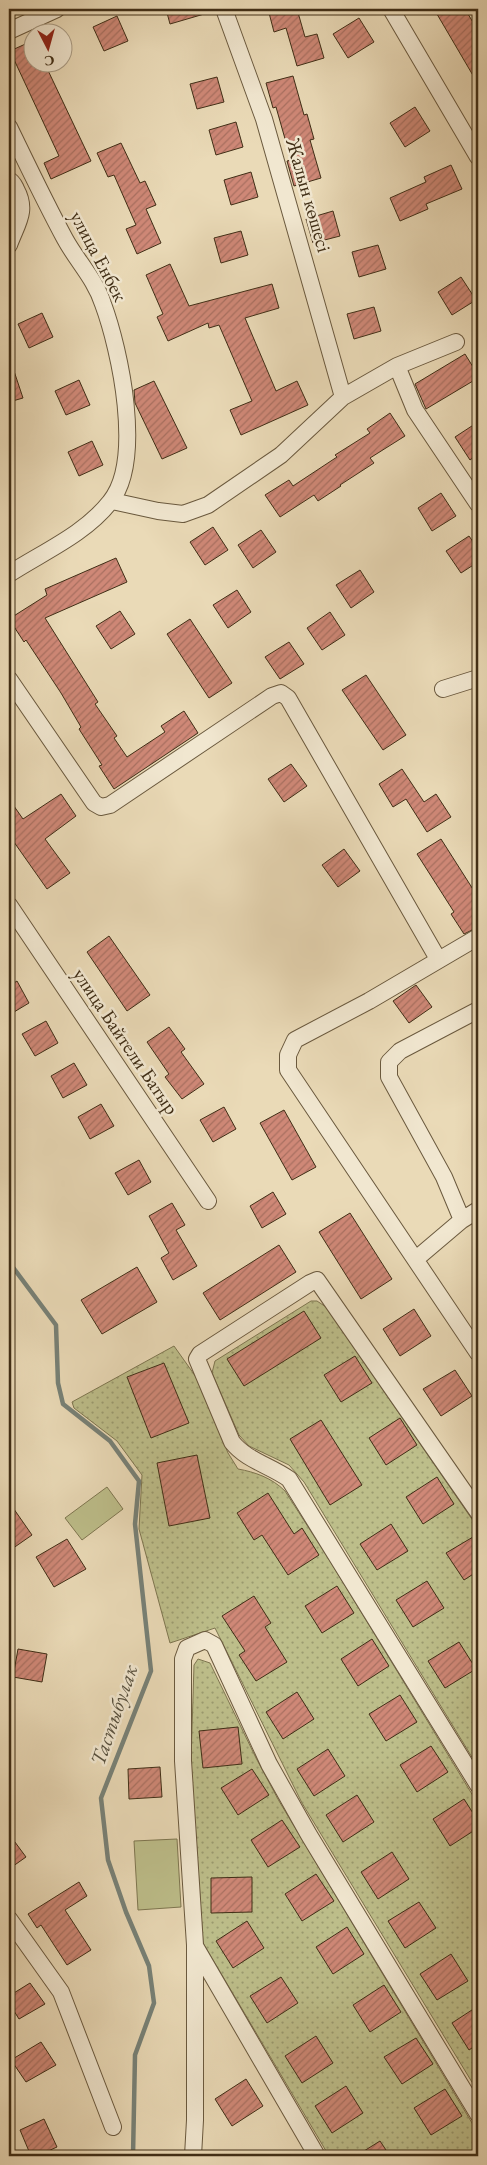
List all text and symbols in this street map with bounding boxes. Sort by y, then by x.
north arrow [22,22,72,72]
text: С [43,51,55,70]
street label: Жалын көшесі [280,134,338,255]
street label: улица Енбек [64,206,134,306]
street label: улица Байтели Батыр [67,963,185,1119]
water label: Тастыбулак [84,1660,144,1769]

